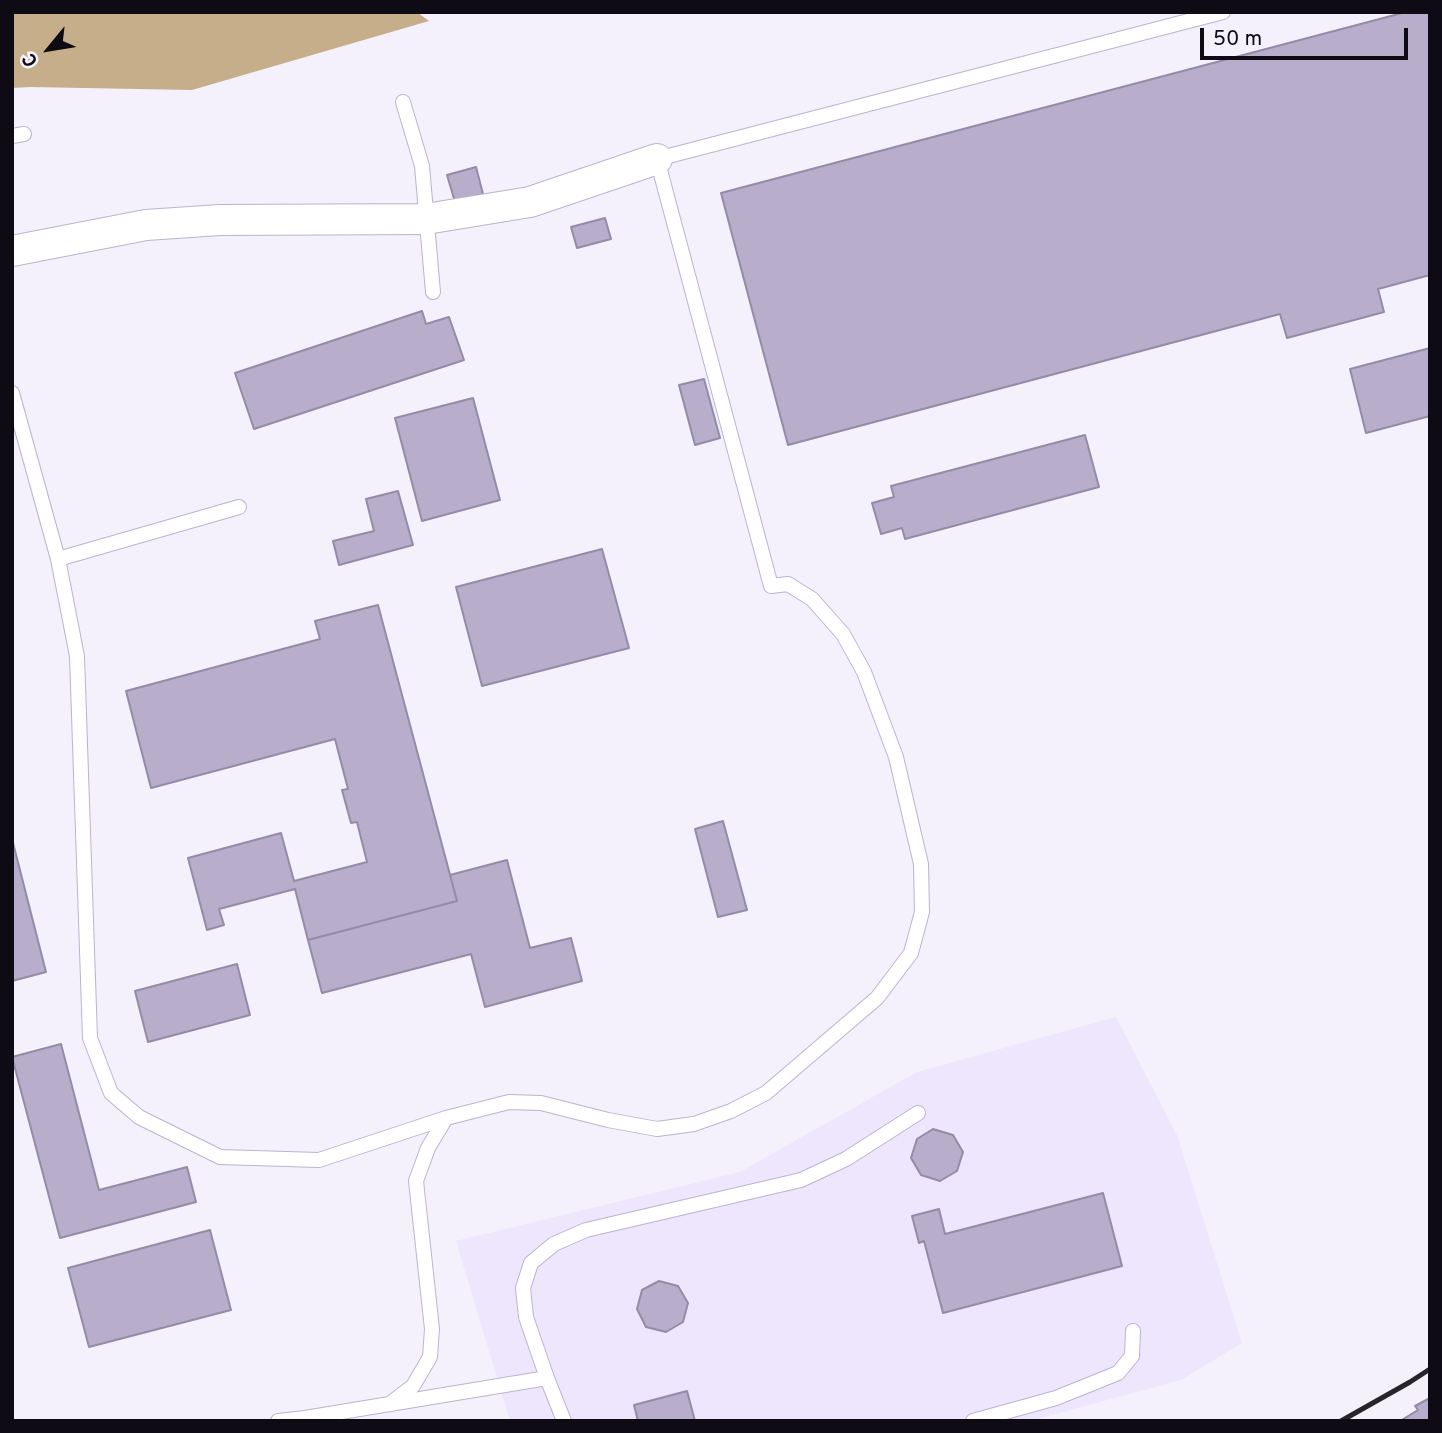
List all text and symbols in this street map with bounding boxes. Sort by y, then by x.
north arrow [14,14,84,84]
scale bar [1204,14,1412,58]
text: 50 m [1213,26,1262,53]
text: С [17,48,44,71]

